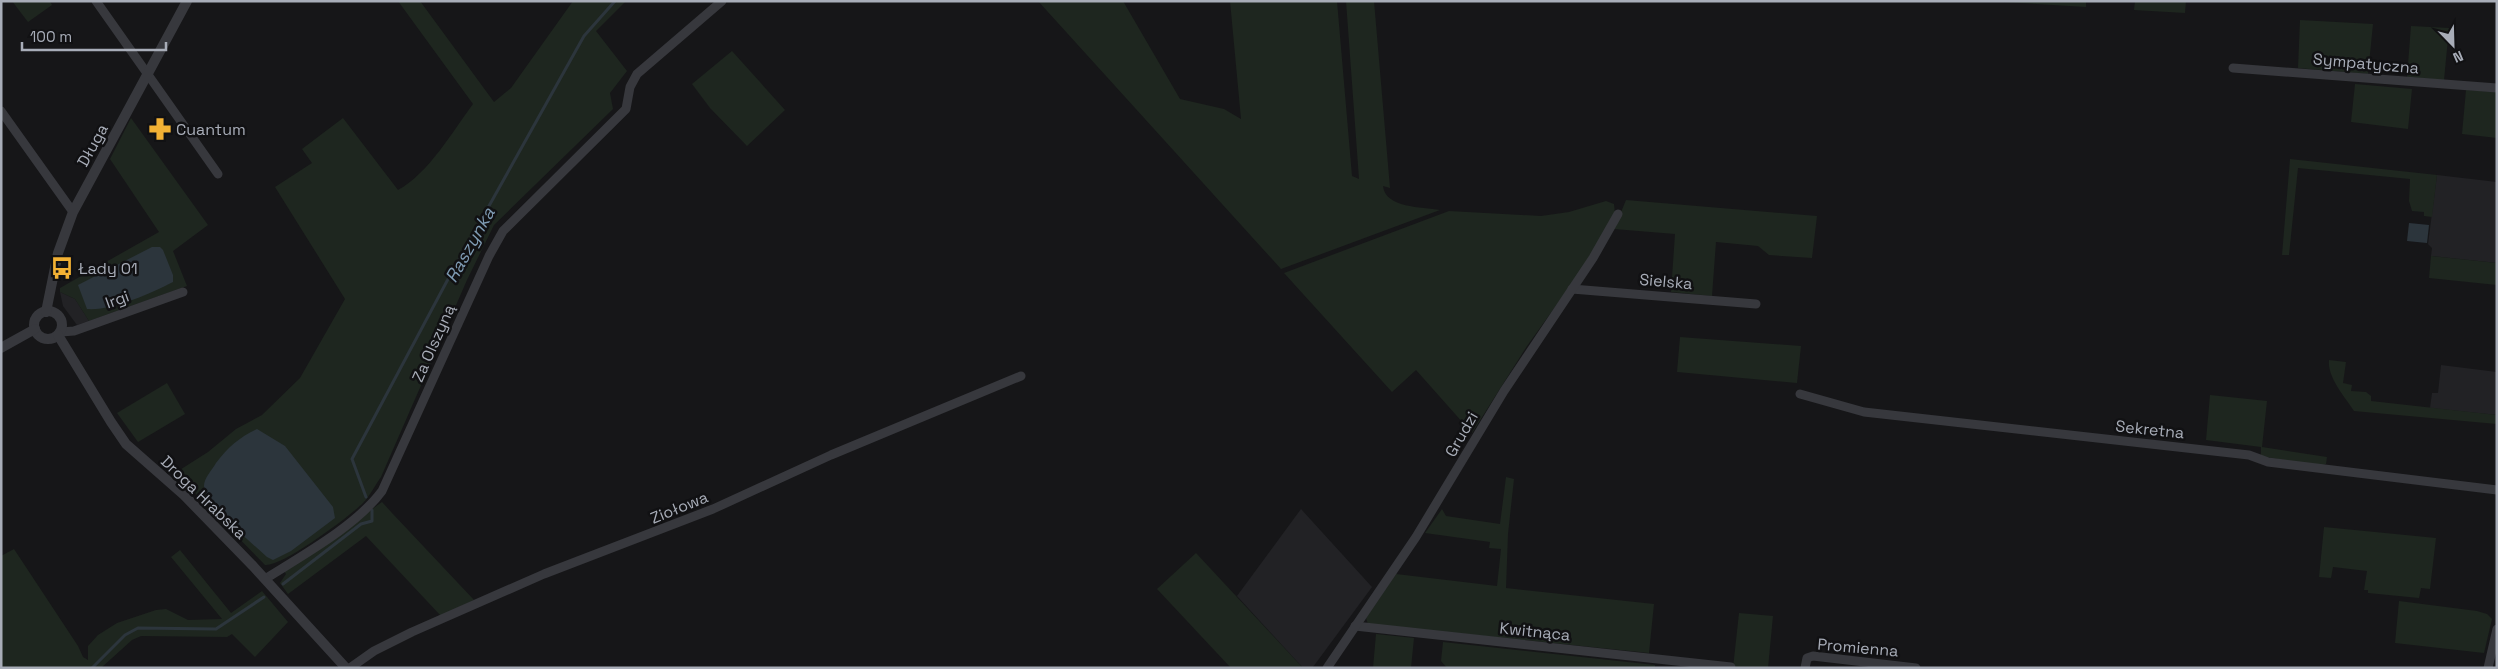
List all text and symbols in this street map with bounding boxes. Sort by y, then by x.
scale bar [22,20,166,52]
north arrow [2428,20,2478,70]
text: 100 m [30,27,72,46]
text: N [2450,47,2466,67]
street label: Sympatyczna [2312,48,2420,79]
pharmacy icon: Cuantum [147,116,173,142]
place label: Cuantum [176,119,246,140]
street label: Długa [72,120,113,170]
water label: Raszynka [440,203,500,286]
bus stop icon: Łady 01 [49,255,75,281]
place label: Łady 01 [78,258,138,279]
street label: Sielska [1639,269,1693,294]
street label: Irgi [102,286,132,313]
street label: Za Olszyną [407,301,460,385]
street label: Grudzi [1440,408,1483,461]
street label: Sekretna [2114,415,2185,444]
street label: Droga Hrabska [156,451,251,544]
street label: Ziołowa [647,486,711,529]
street label: Kwitnąca [1498,617,1571,646]
street label: Promienna [1817,633,1899,661]

